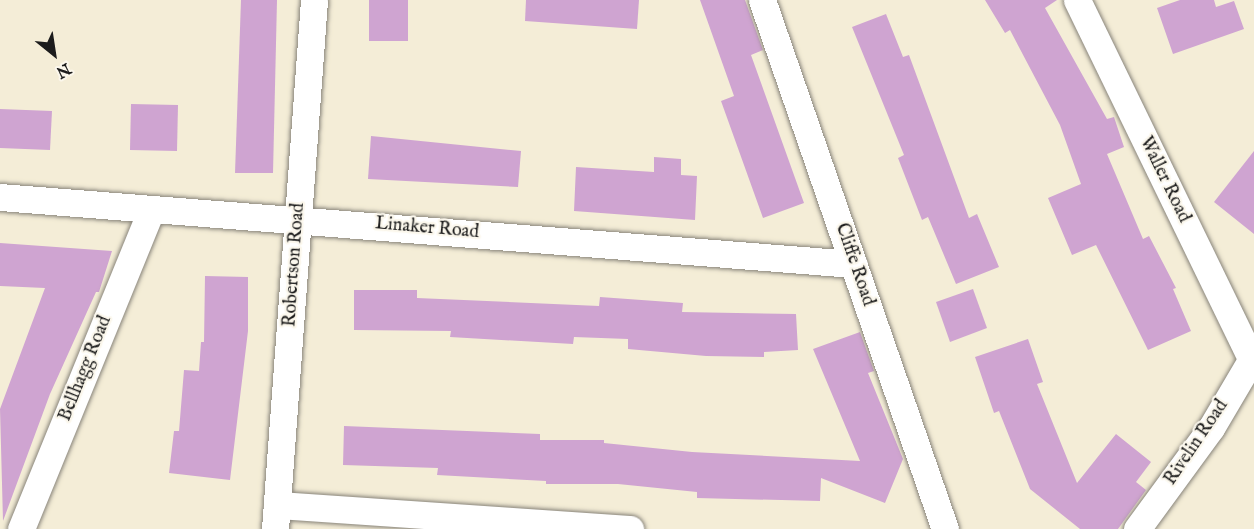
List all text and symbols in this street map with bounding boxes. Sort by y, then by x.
north arrow [24,24,84,84]
text: N [52,57,74,82]
street label: Waller Road [1134,133,1194,227]
street label: Robertson Road [280,202,310,328]
street label: Linaker Road [374,214,480,244]
street label: Cliffe Road [830,221,878,309]
street label: Bellhagg Road [55,313,117,425]
street label: Rivelin Road [1161,396,1233,490]

